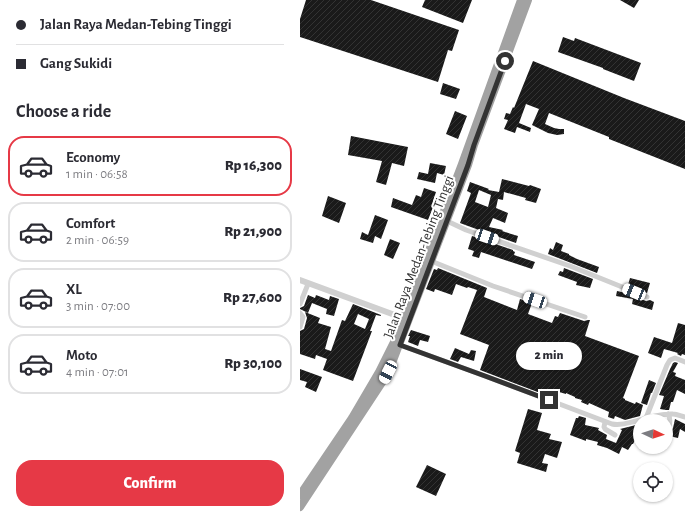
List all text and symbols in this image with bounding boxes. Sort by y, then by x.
text: Jalan Raya Medan-Tebing Tinggi [40,17,232,32]
route start [496,52,514,70]
text: Gang Sukidi [40,56,112,71]
text: Choose a ride [16,103,111,121]
icon: car [18,148,54,184]
text: Economy [66,150,120,165]
text: Rp 16,300 [225,158,282,173]
text: 1 min · 06:58 [66,168,128,181]
street label: Jalan Raya Medan-Tebing Tinggi [381,174,457,340]
icon: car [18,214,54,250]
text: Comfort [66,216,115,231]
text: Rp 21,900 [224,224,282,239]
car [474,227,500,247]
text: 2 min · 06:59 [66,234,129,247]
icon: car [18,280,54,316]
text: XL [66,282,82,297]
car [621,282,647,302]
text: Rp 27,600 [223,290,282,305]
car [522,290,548,310]
text: 3 min · 07:00 [66,300,130,313]
callout: 2 min [516,342,582,370]
icon: car [18,346,54,382]
text: Moto [66,348,98,363]
text: 2 min [534,349,564,362]
text: Rp 30,100 [224,356,282,371]
car [377,359,399,385]
text: 4 min · 07:01 [66,366,129,379]
route end [540,391,558,409]
north arrow [633,414,673,454]
map controls [633,414,673,502]
button: Confirm [16,460,284,506]
button: locate [633,462,673,502]

